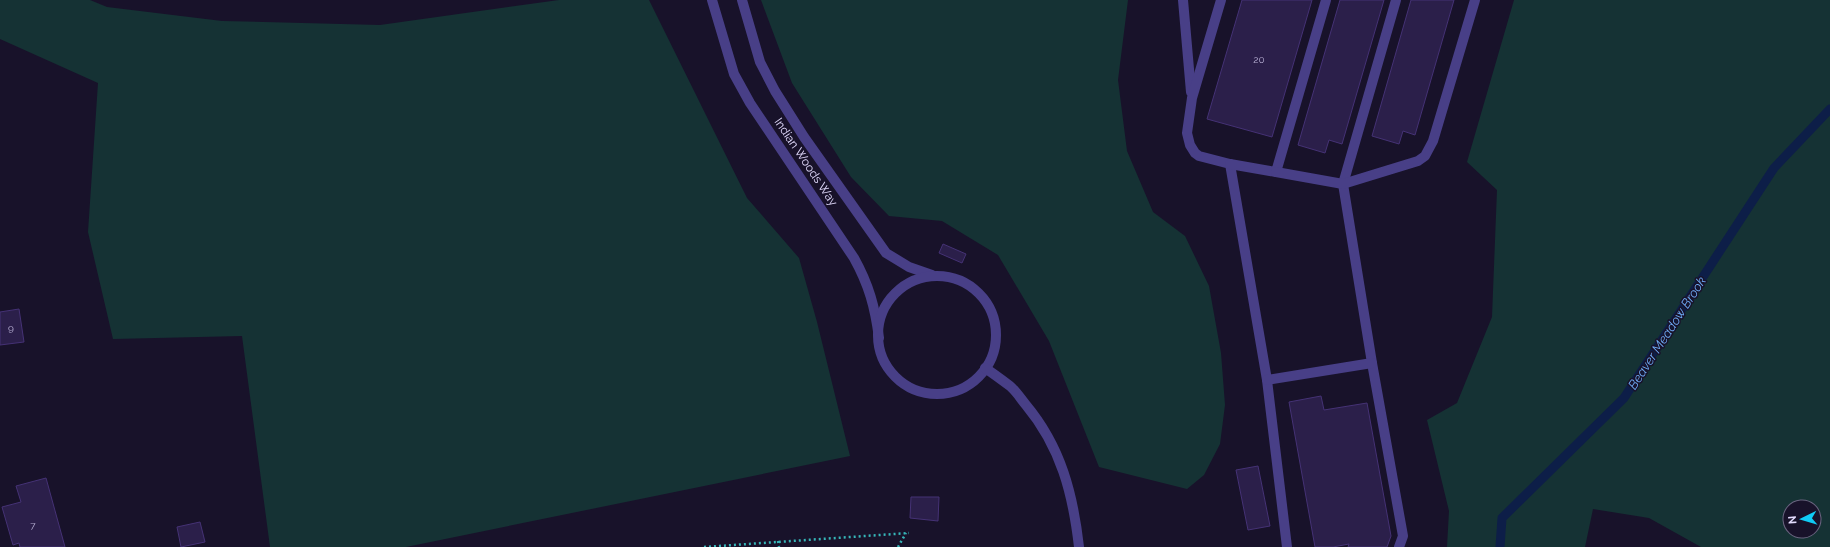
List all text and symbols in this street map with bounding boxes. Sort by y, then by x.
house number: 20 [1253,54,1265,65]
street label: Indian Woods Way [771,115,841,209]
water label: Beaver Meadow Brook [1625,274,1709,392]
house number: 9 [8,322,14,333]
north arrow [1782,499,1822,539]
text: N [1786,515,1799,525]
house number: 7 [30,520,36,531]

